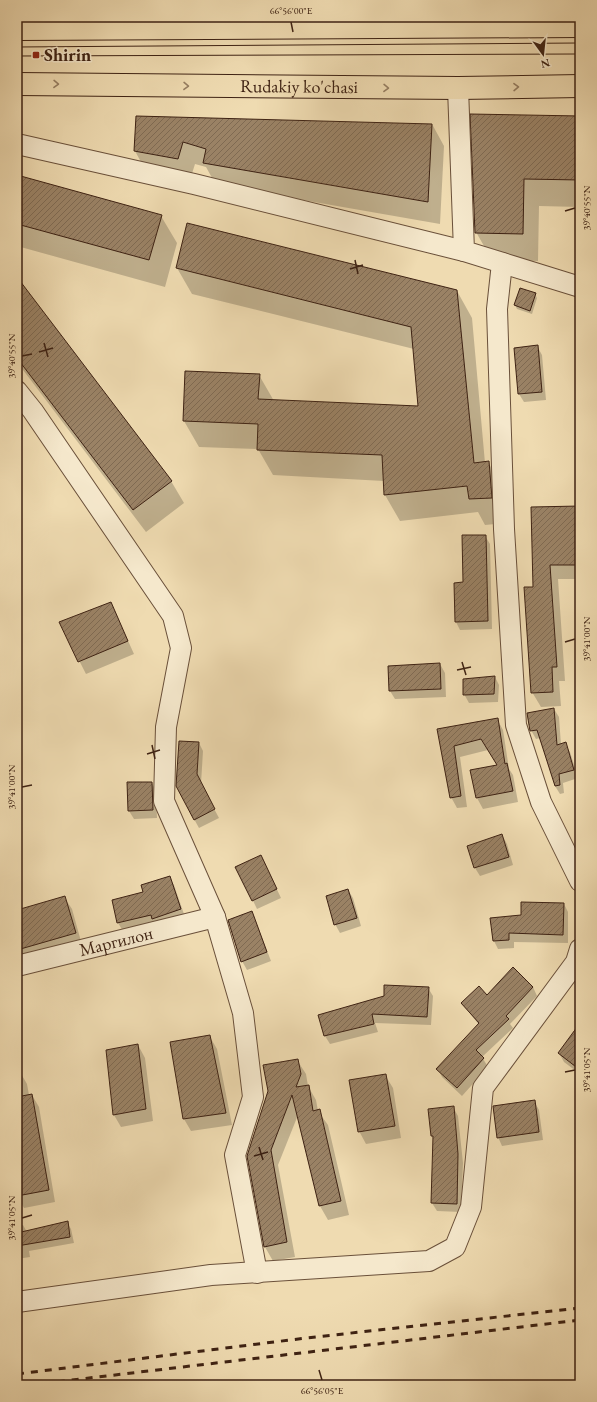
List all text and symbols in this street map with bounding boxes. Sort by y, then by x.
text: 66°56'00"E [270,4,313,17]
north arrow [523,34,563,74]
place label: Shirin [44,43,91,66]
marker: Shirin [31,50,41,60]
text: N [539,56,552,72]
street label: Rudakiy ko'chasi [240,74,359,98]
one-way arrow [53,80,59,88]
one-way arrow [183,82,189,90]
one-way arrow [513,83,519,91]
one-way arrow [383,84,389,92]
text: 39°40'55"N [580,185,593,230]
text: 39°40'55"N [5,333,18,378]
text: 39°41'00"N [580,616,593,661]
text: 39°41'00"N [5,764,18,809]
street label: Маргилон [77,921,155,961]
text: 39°41'05"N [580,1047,593,1092]
text: 39°41'05"N [5,1195,18,1240]
text: 66°56'05"E [301,1384,344,1397]

